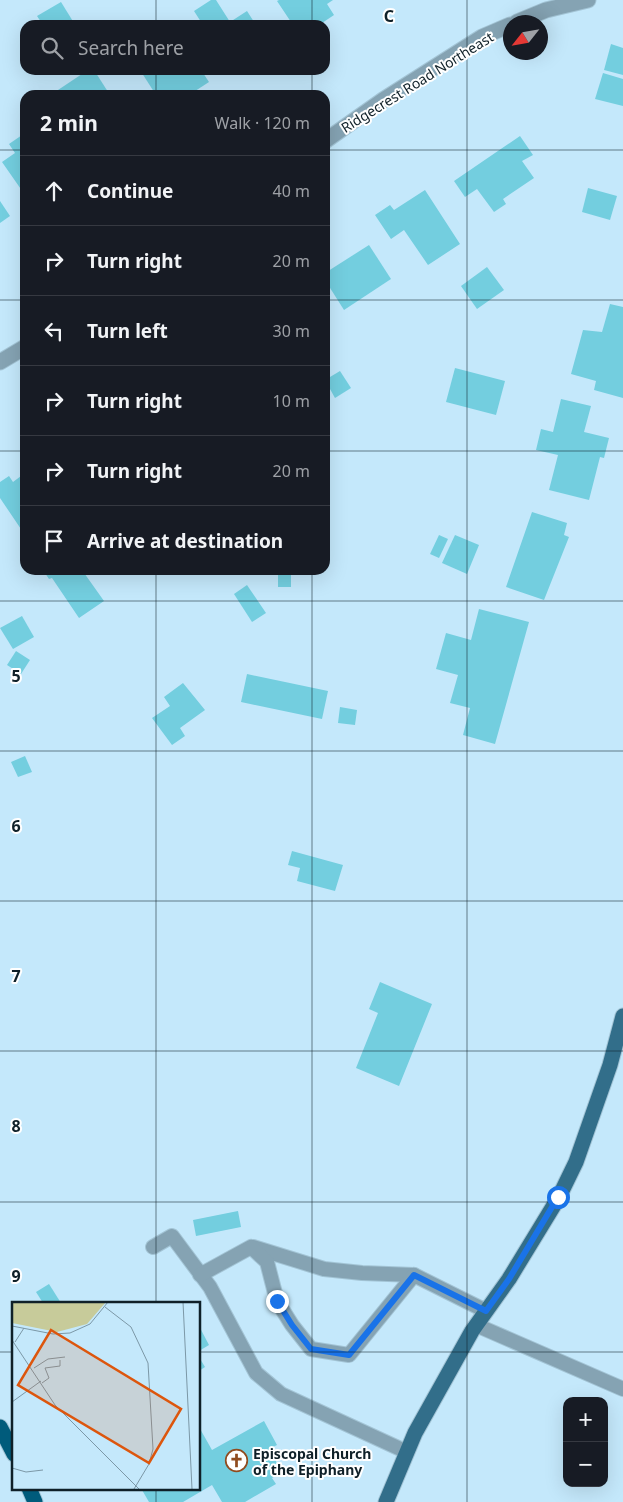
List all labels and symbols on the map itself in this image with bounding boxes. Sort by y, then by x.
text: C [384,5,394,27]
north arrow [503,15,548,60]
street label: Ridgecrest Road Northeast [337,27,497,137]
text: 5 [11,665,21,687]
text: 6 [11,815,21,837]
text: 7 [11,965,21,987]
text: 8 [11,1115,21,1137]
route start [547,1186,570,1209]
text: 9 [11,1265,21,1287]
route end [266,1290,289,1313]
inset map [12,1302,200,1490]
place label: Episcopal Church of the Epiphany [253,1444,371,1479]
church icon: Episcopal Church of the Epiphany [225,1449,249,1473]

